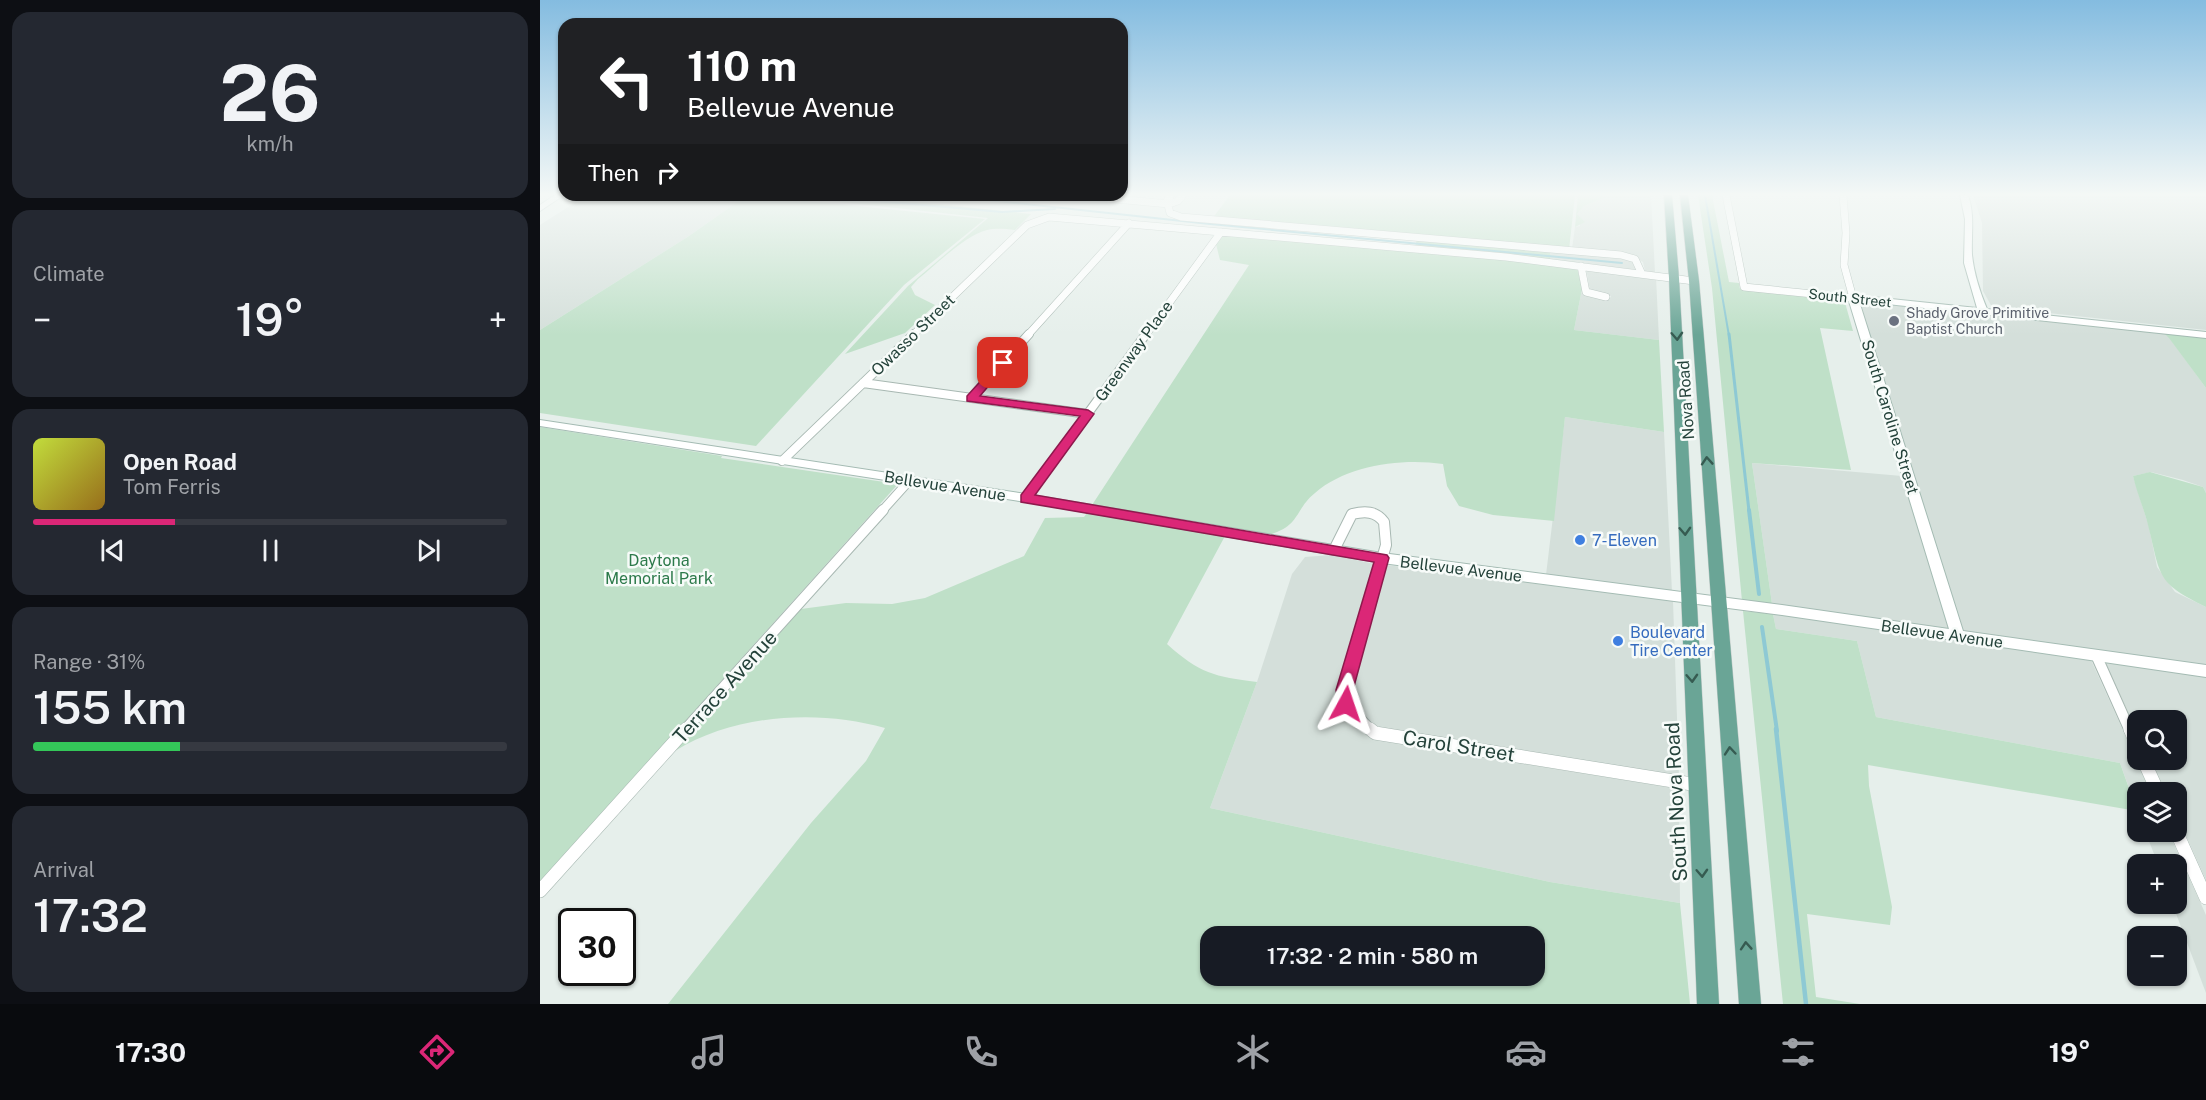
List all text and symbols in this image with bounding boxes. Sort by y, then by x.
text: 110 m [687,41,797,90]
icon: left [588,42,666,120]
text: 26 [219,47,321,139]
text: Bellevue Avenue [687,91,895,123]
text: km/h [246,132,294,156]
icon: right [651,156,684,189]
text: Then [588,160,639,186]
text: Climate [33,262,105,286]
street label: South Street [1808,286,1892,310]
street label: Owasso Street [867,290,959,380]
text: 19° [236,293,304,346]
street label: Greenway Place [1091,297,1177,405]
text: − [33,301,51,339]
text: + [489,301,507,339]
place label: Shady Grove Primitive Baptist Church [1906,305,2049,337]
marker: Shady Grove Primitive Baptist Church [1887,314,1901,328]
one-way arrow [1670,332,1683,341]
pin [977,337,1028,388]
street label: South Caroline Street [1857,337,1923,497]
icon: arrive [986,346,1019,379]
street label: Nova Road [1674,360,1698,440]
text: Open Road [123,449,237,475]
one-way arrow [1701,456,1714,465]
street label: Bellevue Avenue [883,467,1007,505]
text: Tom Ferris [123,475,221,499]
one-way arrow [1679,527,1692,536]
place label: 7-Eleven [1592,531,1657,550]
marker: 7-Eleven [1573,533,1587,547]
icon: previous [96,534,129,567]
icon: pause [254,534,287,567]
icon: next [412,534,445,567]
park label: Daytona Memorial Park [605,551,713,588]
street label: Bellevue Avenue [1399,552,1523,586]
street label: Bellevue Avenue [1880,616,2004,652]
place label: Boulevard Tire Center [1630,623,1713,660]
street label: Terrace Avenue [668,626,782,748]
marker: Boulevard Tire Center [1611,634,1625,648]
text: Range · 31% [33,650,145,674]
position arrow [1314,672,1378,736]
one-way arrow [1686,673,1699,682]
text: 155 km [33,681,187,734]
map controls [2127,710,2187,986]
button: search [2127,710,2187,770]
street label: South Nova Road [1660,722,1692,882]
street label: Carol Street [1401,725,1517,767]
one-way arrow [1724,747,1737,756]
button: layers [2127,782,2187,842]
button: + [2127,854,2187,914]
text: Arrival [33,858,95,882]
one-way arrow [1696,868,1709,877]
text: 17:32 [33,889,148,942]
speed limit sign: 30 [558,908,636,986]
button: − [2127,926,2187,986]
one-way arrow [1740,941,1753,950]
text: 17:32 · 2 min · 580 m [1267,943,1478,969]
icon: directions [416,1031,458,1073]
icon: music [688,1031,730,1073]
icon: phone [960,1031,1002,1073]
icon: climate [1232,1031,1274,1073]
icon: car [1505,1031,1547,1073]
icon: filters [1777,1031,1819,1073]
text: 17:30 [115,1036,186,1068]
text: 19° [2049,1036,2091,1068]

